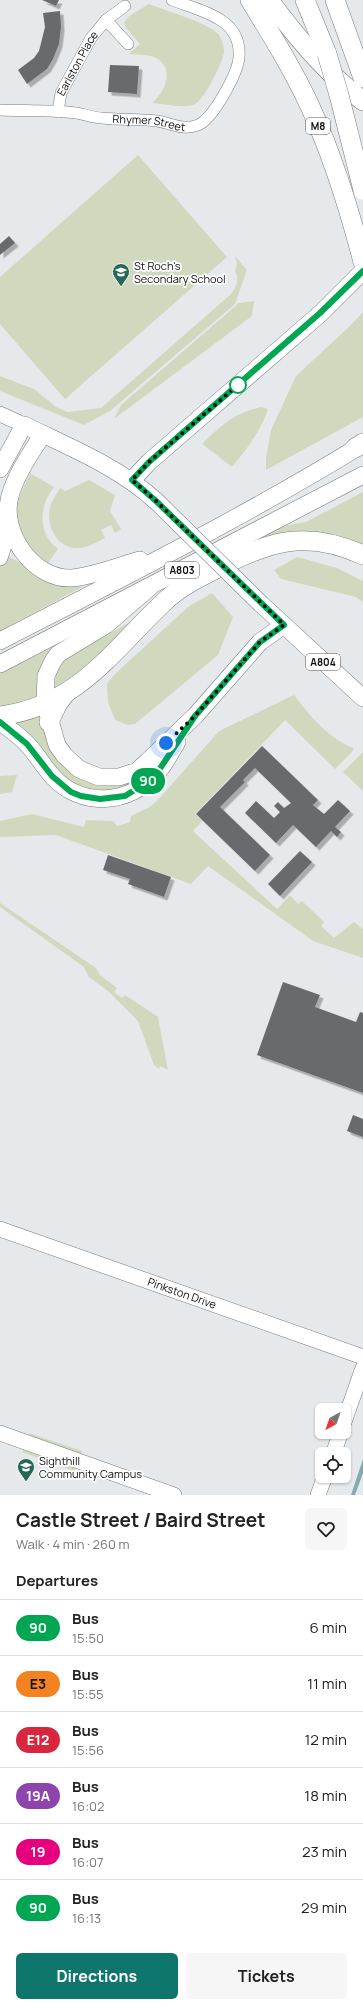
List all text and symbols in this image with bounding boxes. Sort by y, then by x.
street label: Earlston Place [53,27,101,98]
street label: Rhymer Street [112,111,186,134]
road number: M8 [306,118,330,134]
place label: St Roch's Secondary School [134,258,226,286]
school or university icon: St Roch's Secondary School [111,262,131,287]
unlabelled marker [229,376,247,394]
road number: A803 [165,562,199,578]
road number: A804 [306,654,340,670]
your location [156,733,176,753]
line badge: 90 [130,768,166,794]
text: 90 [139,771,157,790]
street label: Pinkston Drive [146,1274,219,1312]
north arrow [315,1403,351,1439]
map controls [315,1403,351,1483]
button: locate [315,1447,351,1483]
place label: Sighthill Community Campus [39,1453,142,1481]
school or university icon: Sighthill Community Campus [16,1457,36,1482]
text: Castle Street / Baird Street [16,1507,266,1533]
button: heart [305,1508,347,1550]
text: Walk · 4 min · 260 m [16,1535,130,1553]
text: Departures [16,1570,98,1591]
text: Bus [72,1608,99,1629]
text: 6 min [310,1617,347,1638]
text: 90 [29,1618,47,1637]
text: 15:50 [72,1629,104,1647]
text: Bus [72,1664,99,1685]
text: 11 min [307,1673,347,1694]
text: E3 [30,1674,46,1693]
text: 15:55 [72,1685,103,1703]
text: Bus [72,1720,99,1741]
text: 12 min [304,1729,347,1750]
text: E12 [27,1730,49,1749]
text: 15:56 [72,1741,104,1759]
text: Bus [72,1776,99,1797]
text: 18 min [304,1785,347,1806]
text: 19A [26,1786,50,1805]
text: 16:02 [72,1797,104,1815]
text: Bus [72,1832,99,1853]
text: 23 min [302,1841,347,1862]
text: 19 [31,1842,45,1861]
text: 16:07 [72,1853,103,1871]
text: Bus [72,1888,99,1909]
text: 29 min [301,1897,347,1918]
text: 90 [29,1898,47,1917]
text: 16:13 [72,1909,101,1927]
button: Directions [16,1953,178,1999]
button: Tickets [186,1953,347,1999]

